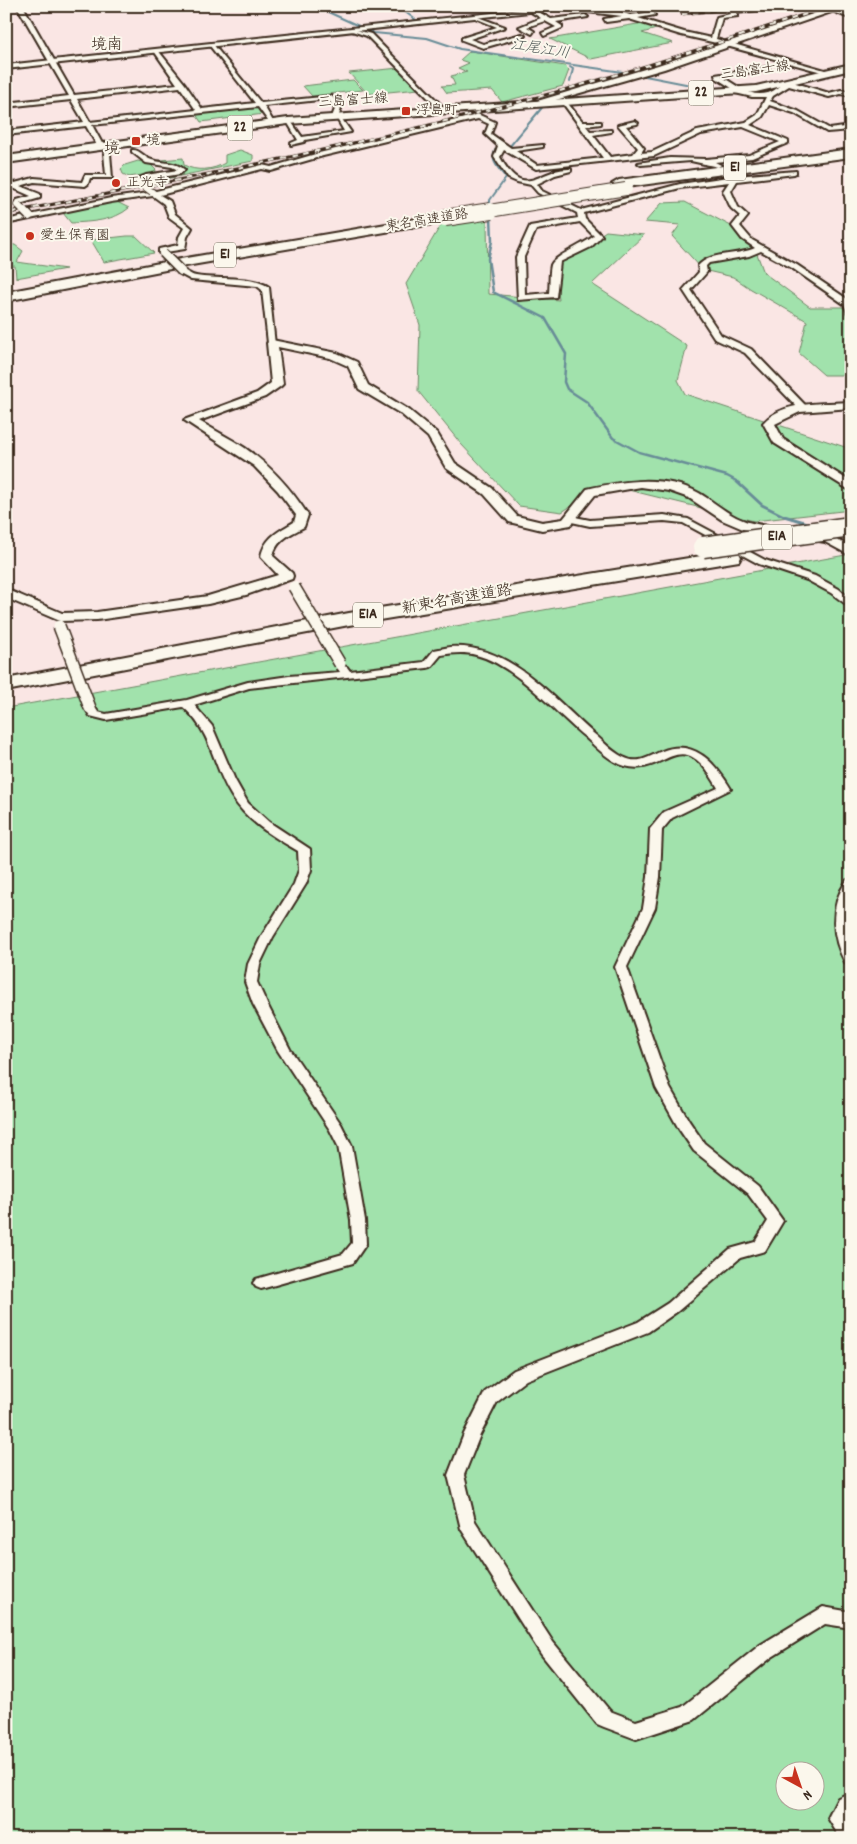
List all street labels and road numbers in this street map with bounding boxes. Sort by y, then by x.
street label: 三島富士線 [719,56,791,86]
road number: 22 [688,80,714,106]
street label: 三島富士線 [317,89,389,113]
road number: 22 [228,116,252,140]
road number: E1 [724,156,746,180]
street label: 東名高速道路 [384,205,470,237]
road number: E1 [214,242,236,268]
road number: E1A [762,524,792,550]
street label: 新東名高速道路 [400,579,514,621]
road number: E1A [353,602,383,628]

